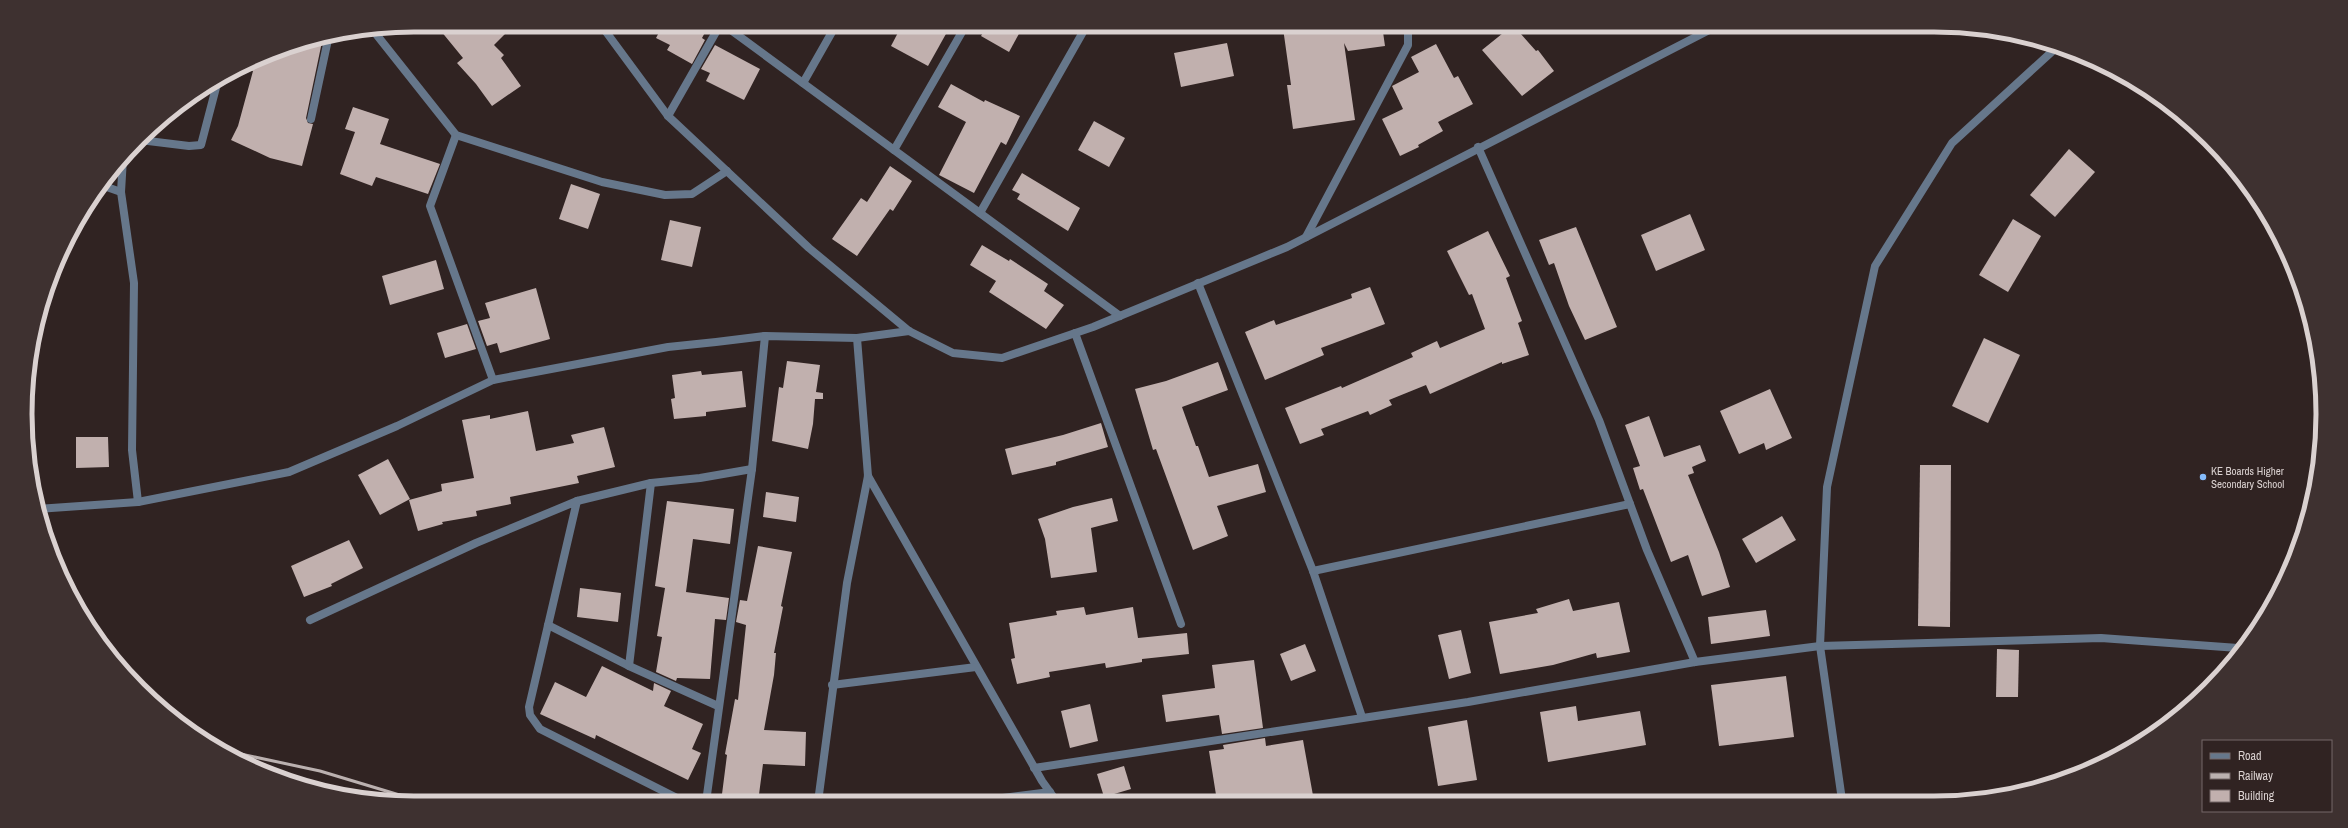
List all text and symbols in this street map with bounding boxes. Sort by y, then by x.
place label: KE Boards Higher Secondary School [2211,464,2284,491]
marker: KE Boards Higher Secondary School [2198,472,2208,482]
legend [2202,740,2332,812]
text: Road [2238,748,2262,764]
text: Railway [2238,768,2273,784]
text: Building [2238,788,2275,804]

